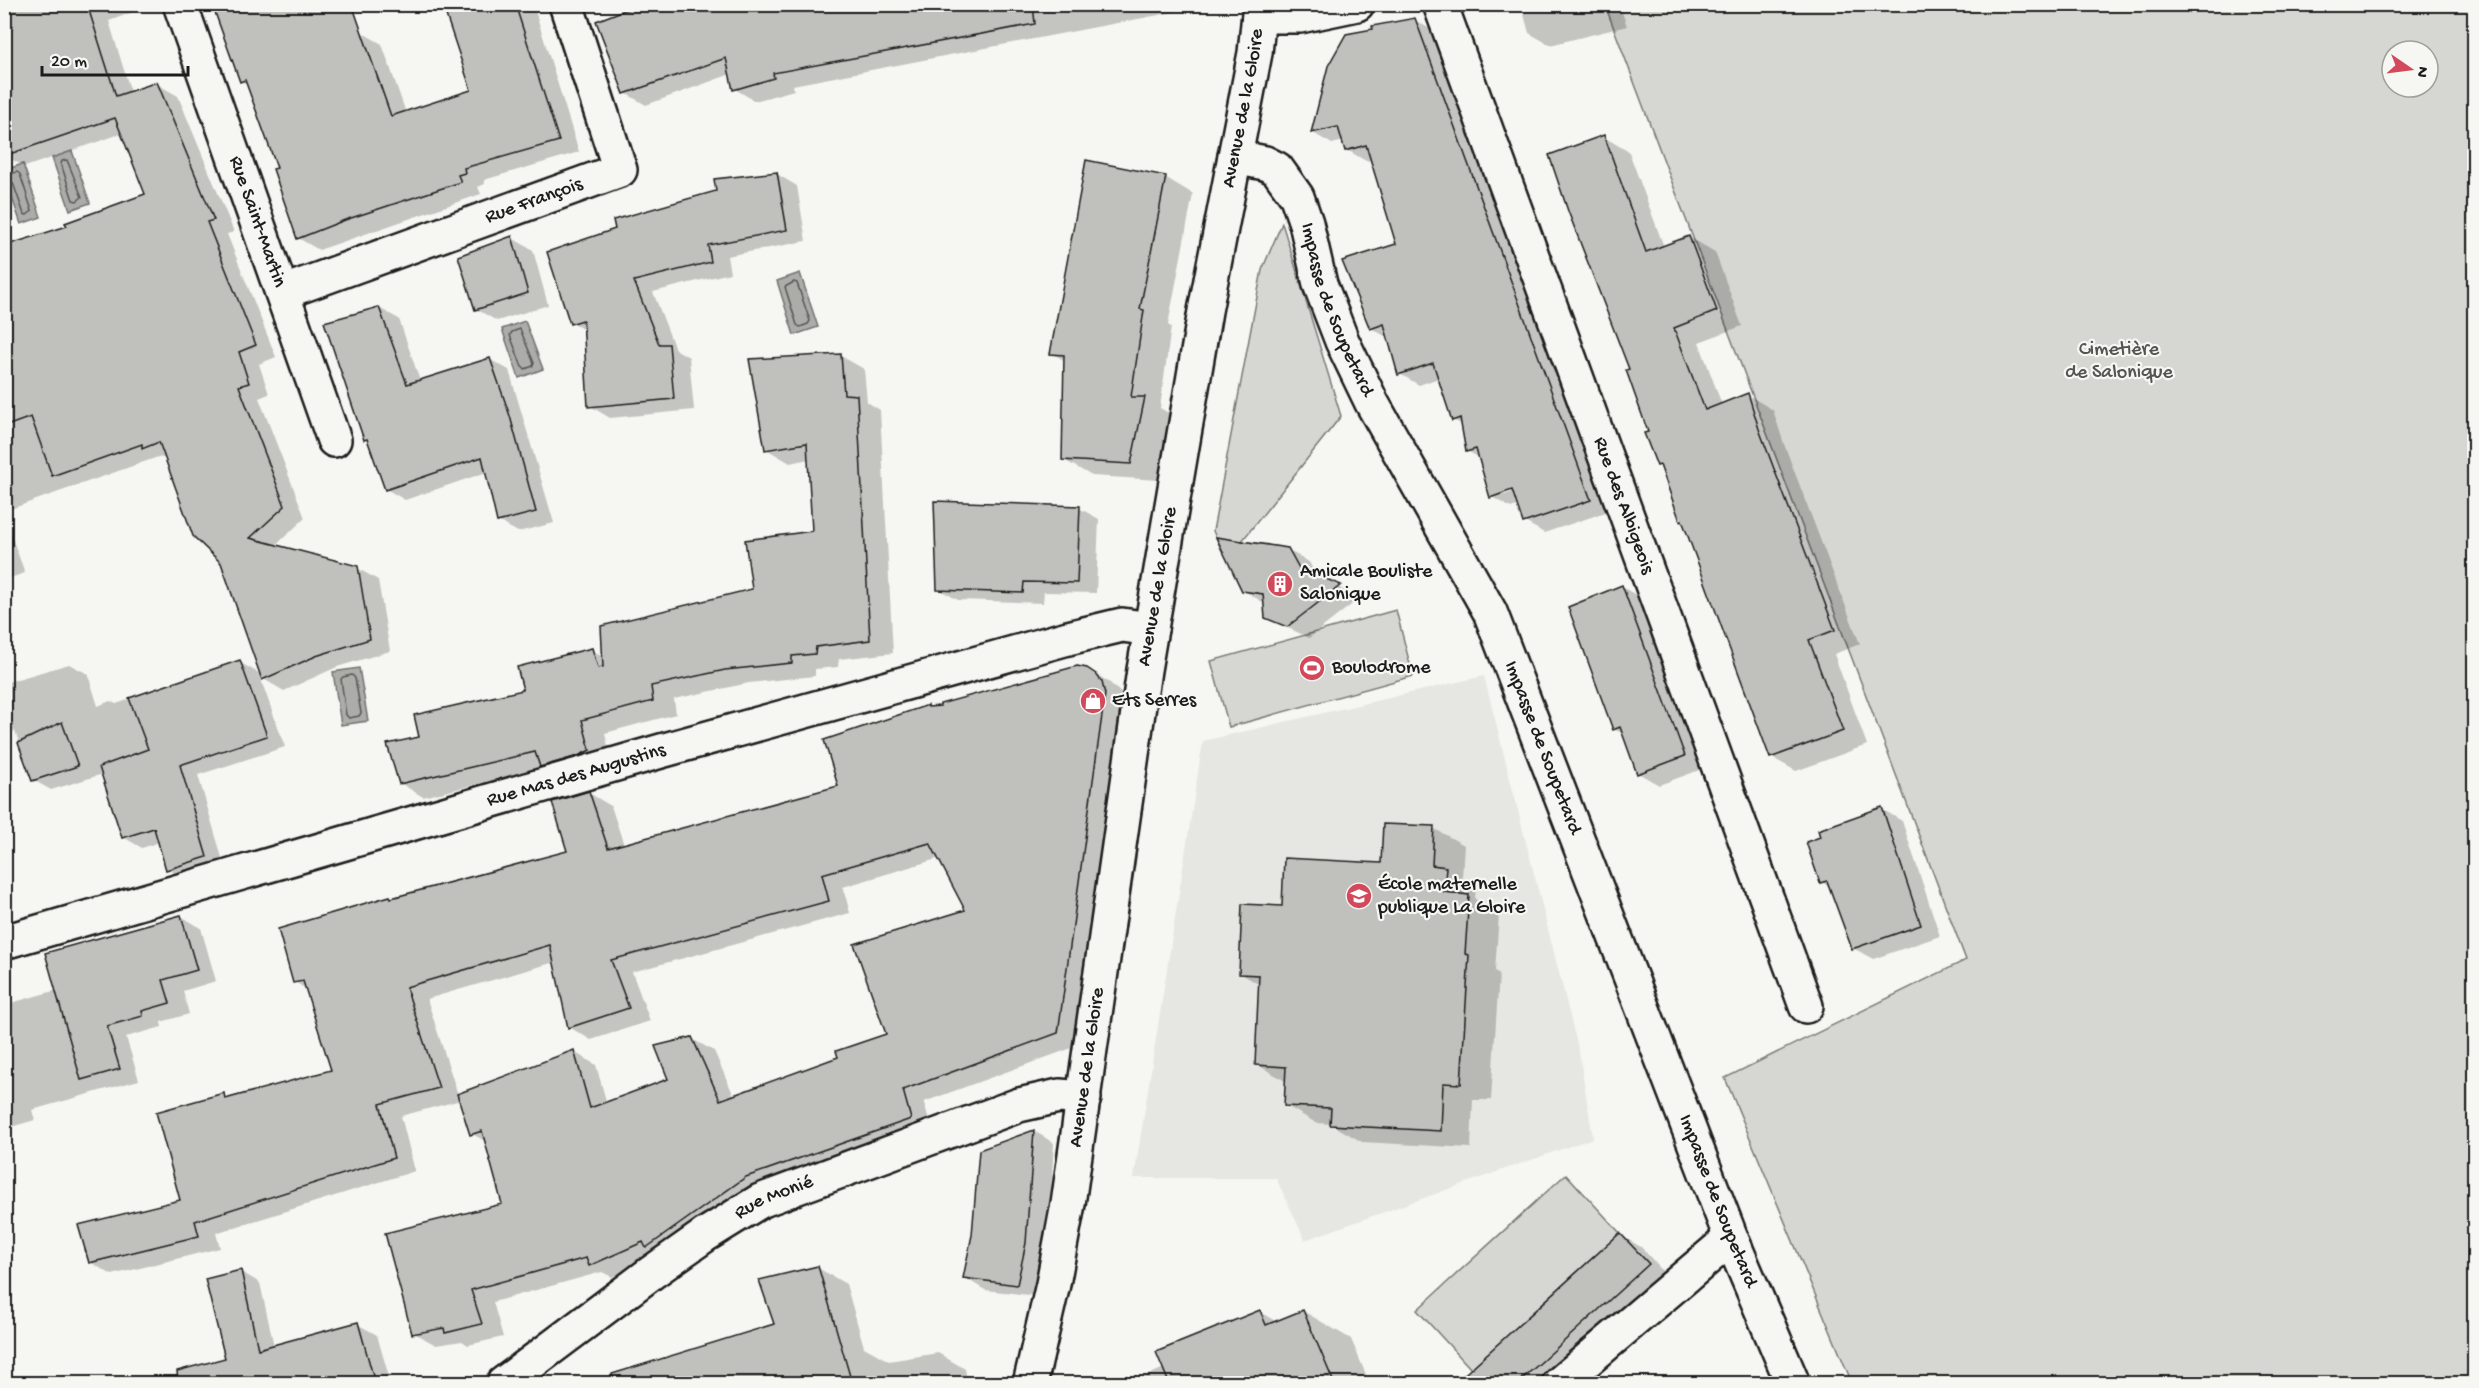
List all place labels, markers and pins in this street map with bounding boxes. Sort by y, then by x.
place label: Amicale Bouliste Salonique [1300,561,1433,607]
building icon: Amicale Bouliste Salonique [1265,569,1295,599]
sports icon: Boulodrome [1297,653,1327,683]
place label: Boulodrome [1331,657,1431,680]
shop icon: Ets Serres [1078,686,1108,716]
place label: Ets Serres [1112,690,1197,713]
place label: École maternelle publique La Gloire [1377,873,1526,920]
school or university icon: École maternelle publique La Gloire [1344,881,1374,911]

